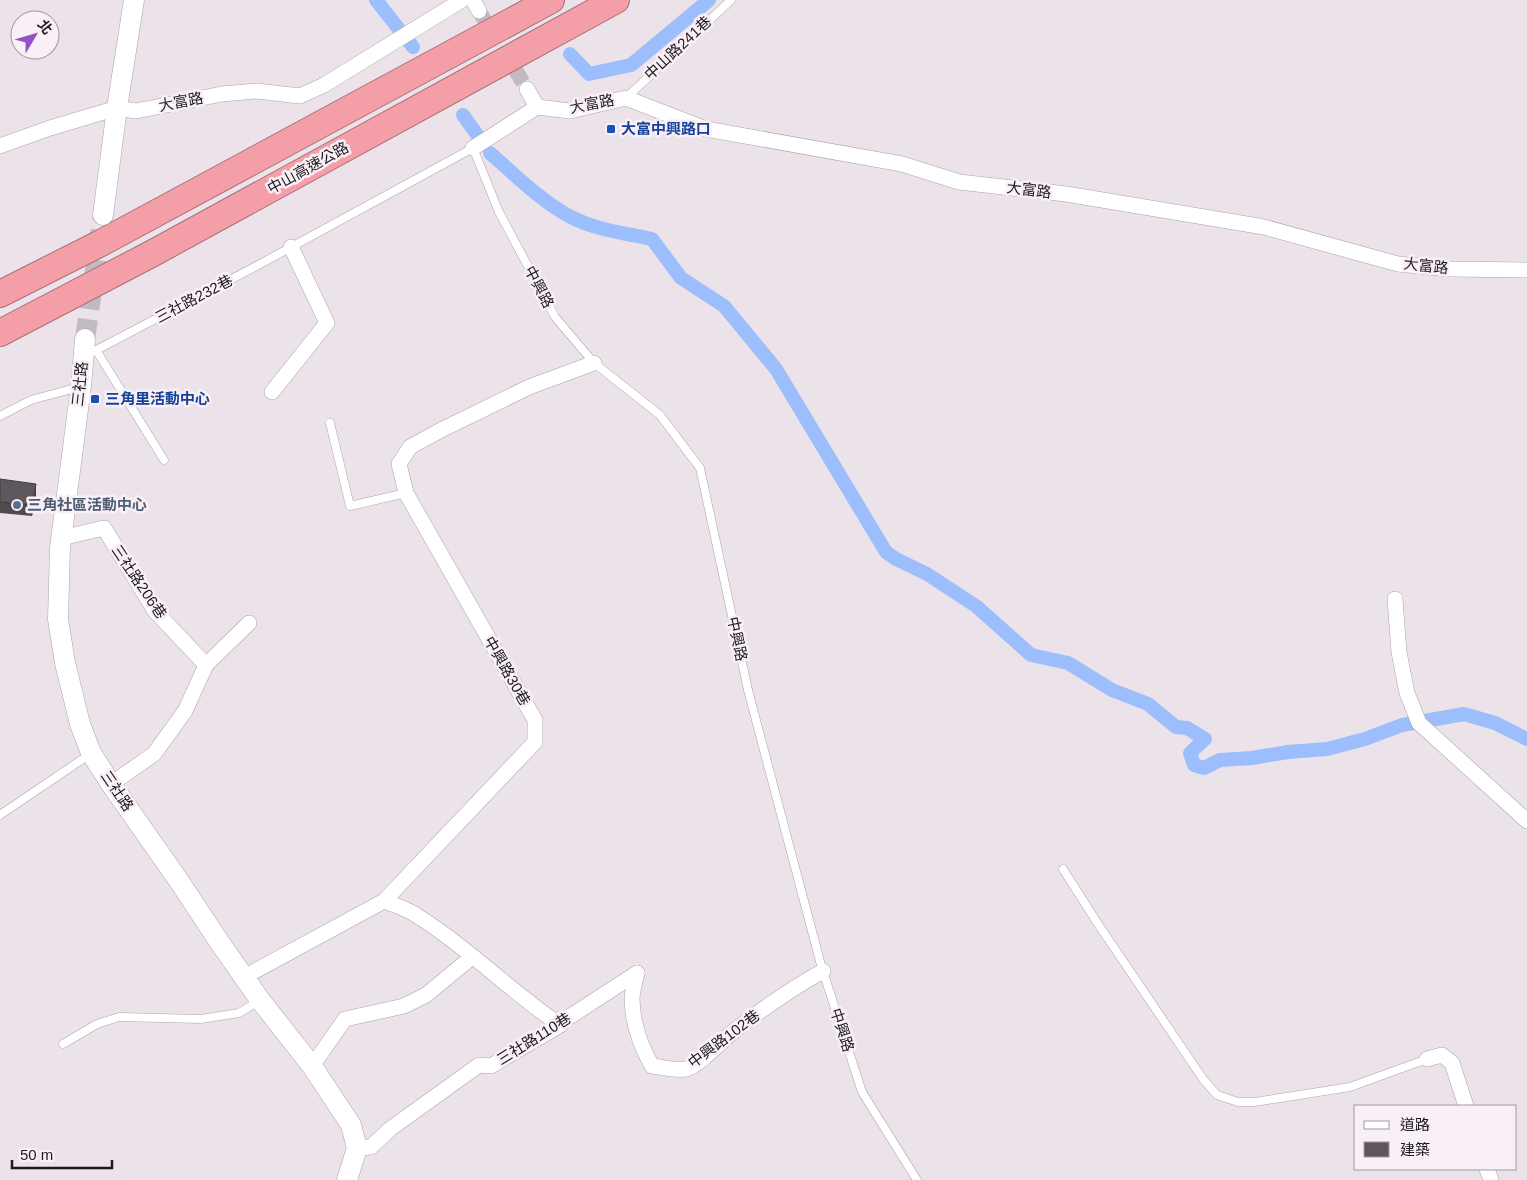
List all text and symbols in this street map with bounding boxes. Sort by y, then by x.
north arrow [10,10,60,60]
street label: 中山路241巷 [641,12,715,83]
text: 北 [35,17,56,37]
street label: 大富路 [157,89,205,114]
street label: 大富路 [568,91,616,116]
place label: 大富中興路口 [621,120,711,137]
marker: 大富中興路口 [605,123,617,135]
street label: 中山高速公路 [264,138,351,197]
street label: 大富路 [1006,178,1052,201]
street label: 大富路 [1403,255,1449,276]
street label: 中興路 [521,263,558,311]
street label: 三社路232巷 [152,271,235,326]
street label: 三社路 [69,361,90,407]
place label: 三角里活動中心 [105,390,210,407]
marker: 三角里活動中心 [89,393,101,405]
place label: 三角社區活動中心 [27,496,147,513]
marker: 三角社區活動中心 [11,499,23,511]
street label: 三社路206巷 [109,542,170,622]
street label: 中興路 [724,615,750,663]
street label: 中興路30巷 [481,633,534,708]
street label: 三社路 [98,767,137,814]
street label: 中興路102巷 [685,1006,763,1071]
street label: 中興路 [827,1006,858,1054]
street label: 三社路110巷 [494,1009,574,1068]
legend [1354,1105,1517,1170]
text: 道路 [1400,1116,1430,1133]
scale bar [12,1138,112,1170]
text: 建築 [1400,1141,1430,1158]
text: 50 m [20,1146,53,1163]

